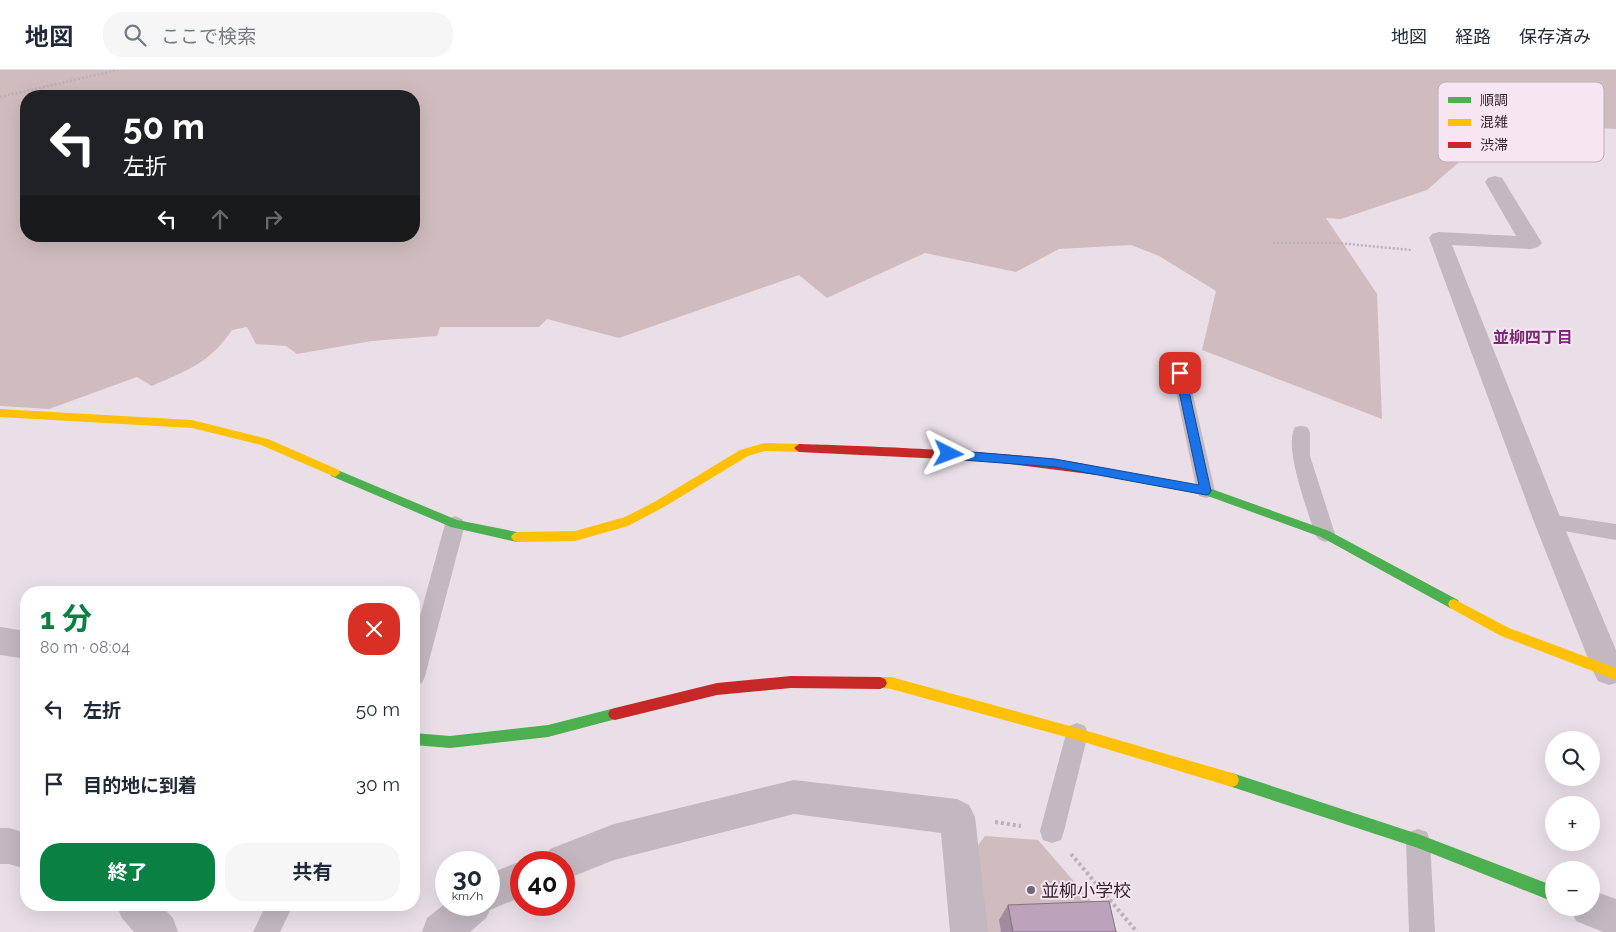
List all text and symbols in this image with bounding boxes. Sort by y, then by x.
search box [103,12,453,57]
icon: search [121,21,149,49]
text: 地図 [25,22,73,51]
text: ここで検索 [161,25,256,47]
text: 地図 [1391,26,1427,47]
text: 経路 [1455,26,1491,47]
text: 保存済み [1519,26,1591,47]
legend [1438,82,1604,162]
text: 順調 [1480,92,1508,108]
text: 50 m [123,106,205,147]
icon: left [40,110,105,175]
text: 混雑 [1480,114,1508,130]
text: 渋滞 [1480,137,1508,153]
text: 左折 [123,153,167,179]
icon: left [153,205,181,233]
icon: ahead [206,205,234,233]
icon: right [259,205,287,233]
district label: 並柳四丁目 [1493,328,1573,347]
pin [1159,352,1201,394]
icon: arrive [1166,359,1194,387]
position arrow [922,427,974,479]
text: 1 分 [40,601,92,636]
button: close [348,603,400,655]
text: 80 m · 08:04 [40,638,130,657]
icon: left [40,695,68,723]
text: 50 m [356,698,400,720]
text: 左折 [83,699,121,721]
map controls [1545,731,1600,916]
button: search [1545,731,1600,786]
icon: arrive [40,770,68,798]
text: 30 m [356,773,400,795]
text: 目的地に到着 [83,774,197,796]
button: + [1545,796,1600,851]
button: 終了 [40,843,215,901]
button: 共有 [225,843,400,901]
speed limit sign: 40 [510,851,575,916]
button: − [1545,861,1600,916]
text: 30 [453,862,482,892]
place label: 並柳小学校 [1041,880,1131,901]
marker: 並柳小学校 [1025,884,1037,896]
text: km/h [452,889,483,903]

